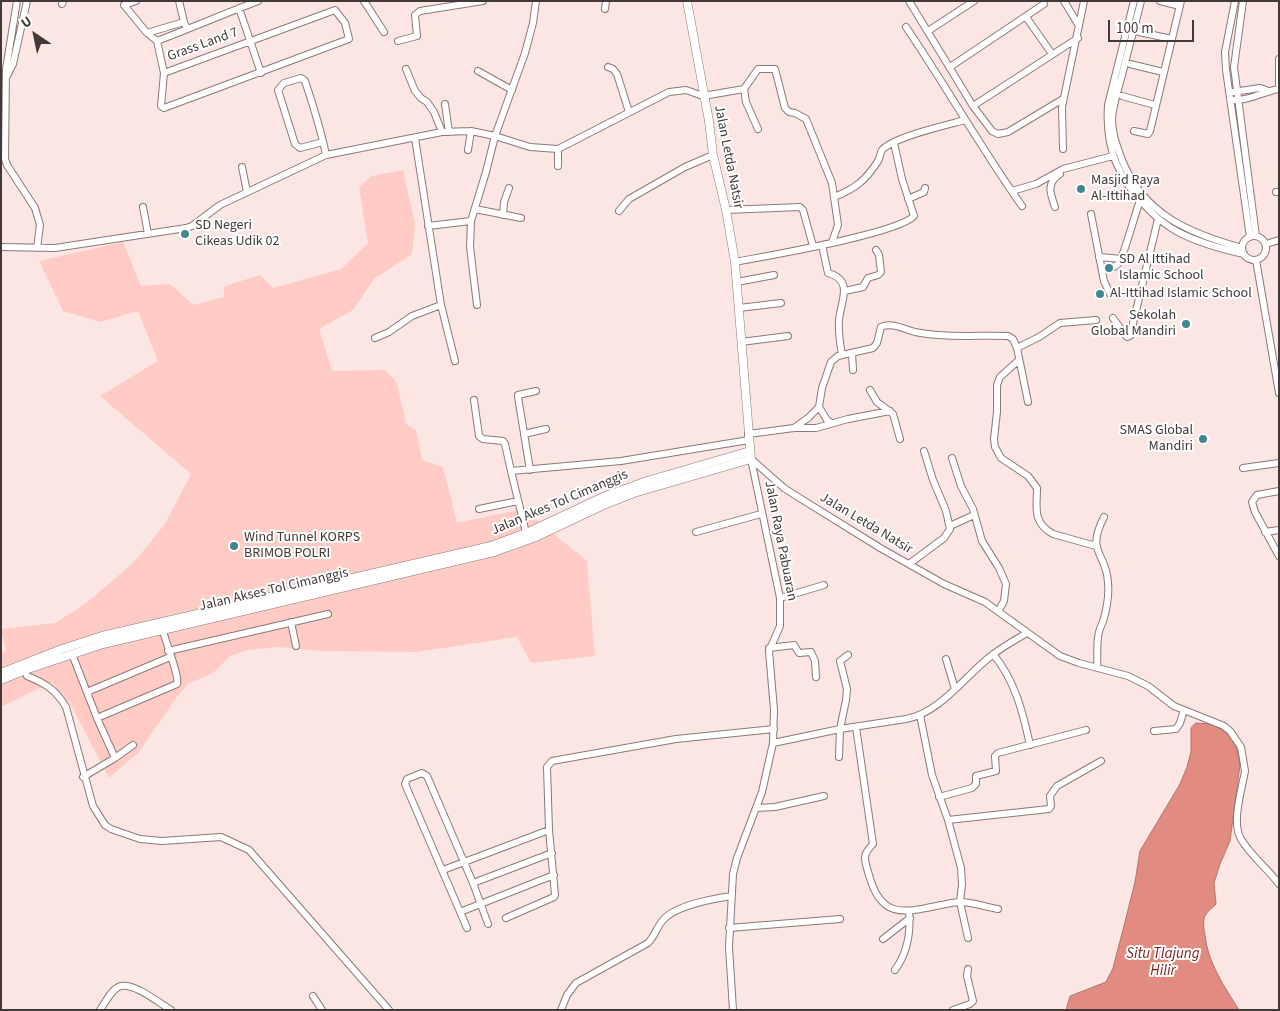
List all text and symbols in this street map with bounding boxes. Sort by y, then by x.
north arrow [10,10,60,60]
scale bar [1110,10,1196,42]
text: U [17,12,36,33]
text: 100 m [1116,18,1154,39]
street label: Grass Land 7 [165,24,241,66]
street label: Jalan Letda Natsir [710,104,746,210]
place label: Masjid Raya Al-Ittihad [1091,173,1160,206]
marker: Masjid Raya Al-Ittihad [1075,183,1087,195]
place label: SD Negeri Cikeas Udik 02 [195,218,279,250]
marker: SD Negeri Cikeas Udik 02 [179,228,191,240]
place label: SD Al Ittihad Islamic School [1119,252,1204,284]
marker: SD Al Ittihad Islamic School [1103,262,1115,274]
place label: Al-Ittihad Islamic School [1110,286,1252,302]
marker: Al-Ittihad Islamic School [1094,288,1106,300]
place label: Sekolah Global Mandiri [1091,308,1176,341]
marker: Sekolah Global Mandiri [1180,318,1192,330]
place label: SMAS Global Mandiri [1119,423,1193,456]
marker: SMAS Global Mandiri [1197,433,1209,445]
street label: Jalan Akes Tol Cimanggis [489,467,631,539]
street label: Jalan Raya Pabuaran [760,480,800,602]
street label: Jalan Letda Natsir [817,490,915,558]
place label: Wind Tunnel KORPS BRIMOB POLRI [244,530,360,562]
marker: Wind Tunnel KORPS BRIMOB POLRI [228,540,240,552]
street label: Jalan Akses Tol Cimanggis [198,565,350,615]
water label: Situ Tlajung Hilir [1126,946,1200,981]

